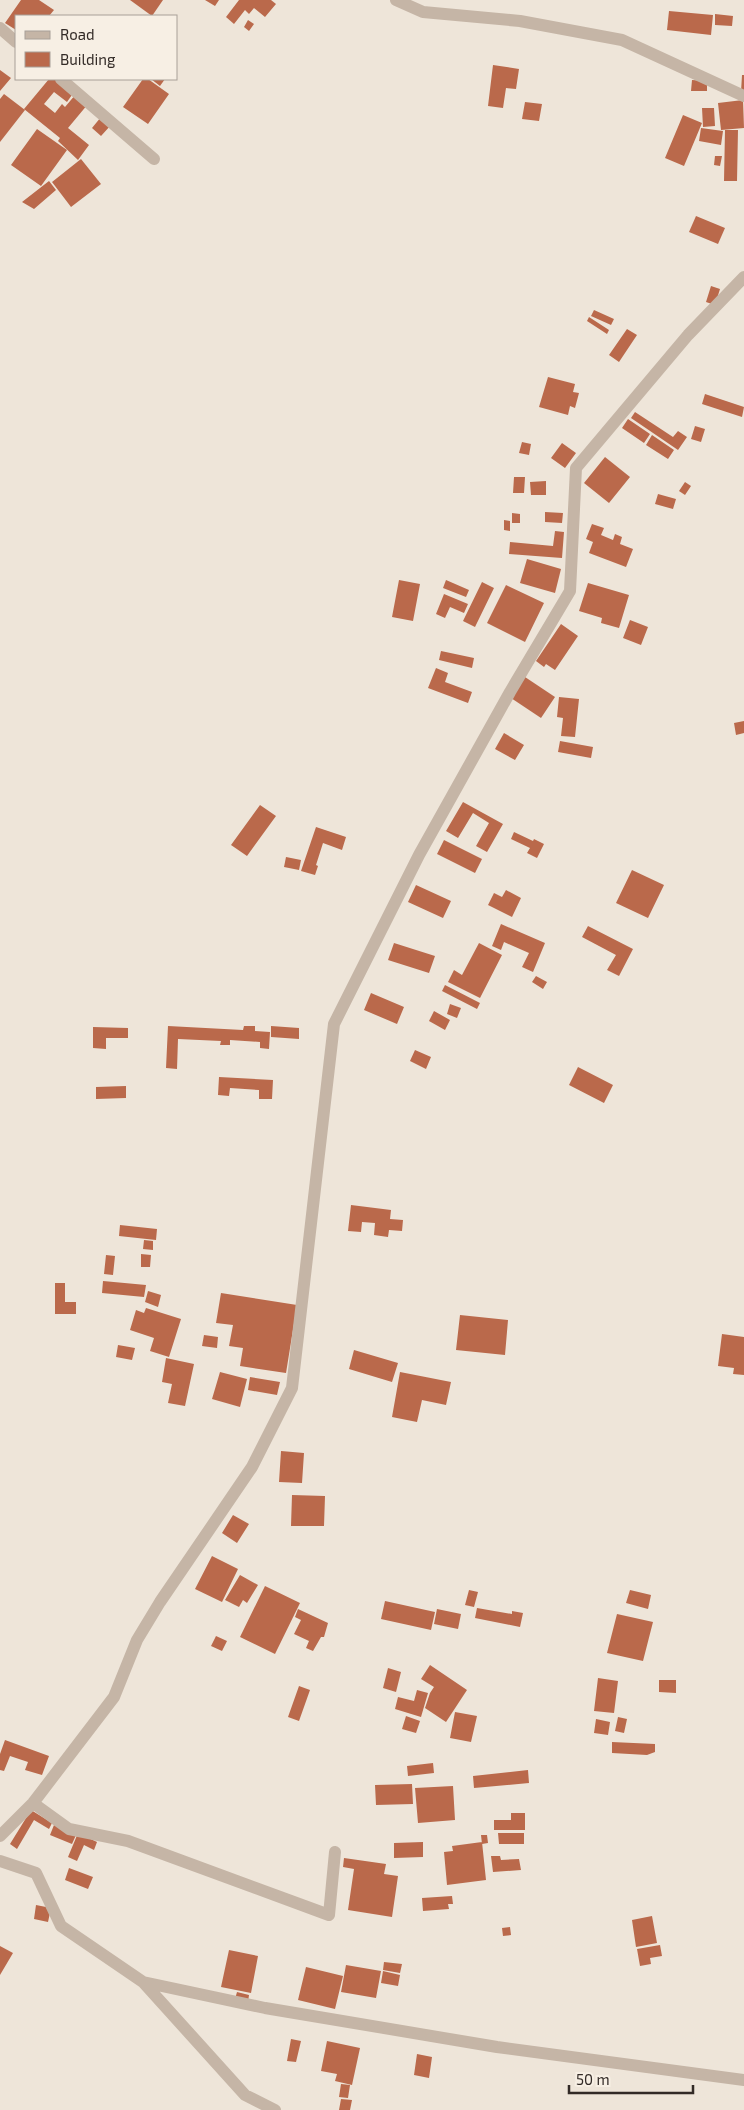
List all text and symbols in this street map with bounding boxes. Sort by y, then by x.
legend [15,15,178,80]
text: Road [60,25,95,43]
text: Building [60,50,116,68]
scale bar [569,2062,693,2094]
text: 50 m [576,2070,610,2088]

